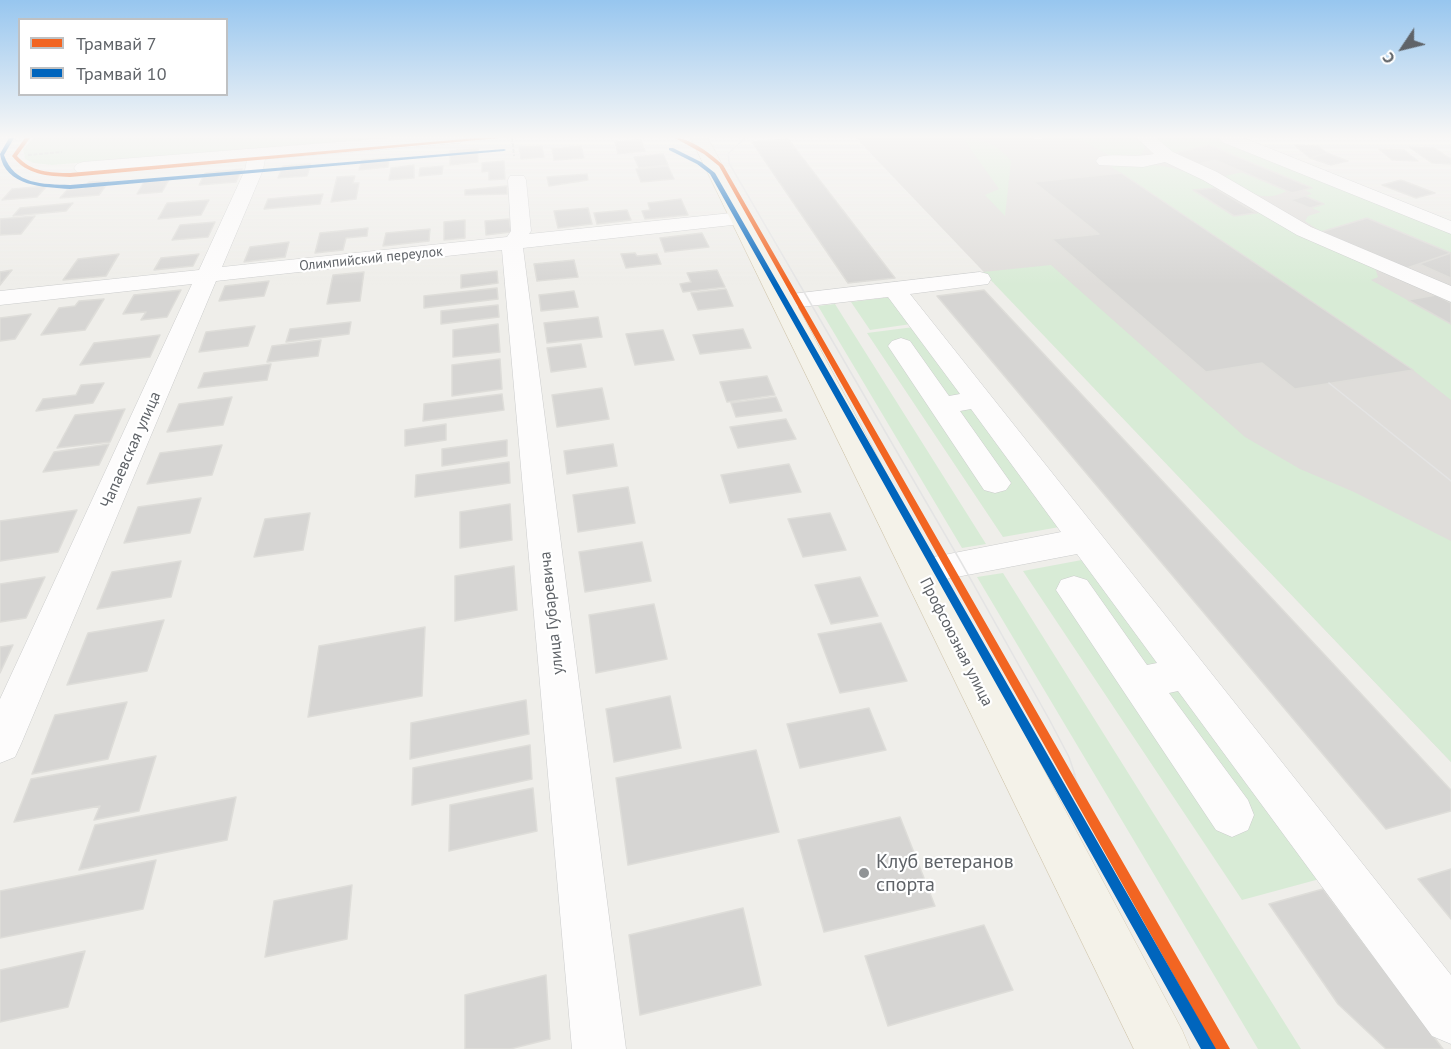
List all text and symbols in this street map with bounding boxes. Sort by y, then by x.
legend [18,18,228,96]
north arrow [1373,18,1433,78]
text: Трамвай 7 [76,32,157,55]
text: С [1378,49,1399,68]
text: Трамвай 10 [76,62,166,85]
street label: Олимпийский переулок [298,243,444,275]
street label: Чапаевская улица [97,389,165,511]
street label: улица Губаревича [536,551,568,675]
street label: Профсоюзная улица [915,574,997,710]
place label: Клуб ветеранов спорта [876,850,1014,897]
marker: Клуб ветеранов спорта [857,866,871,880]

